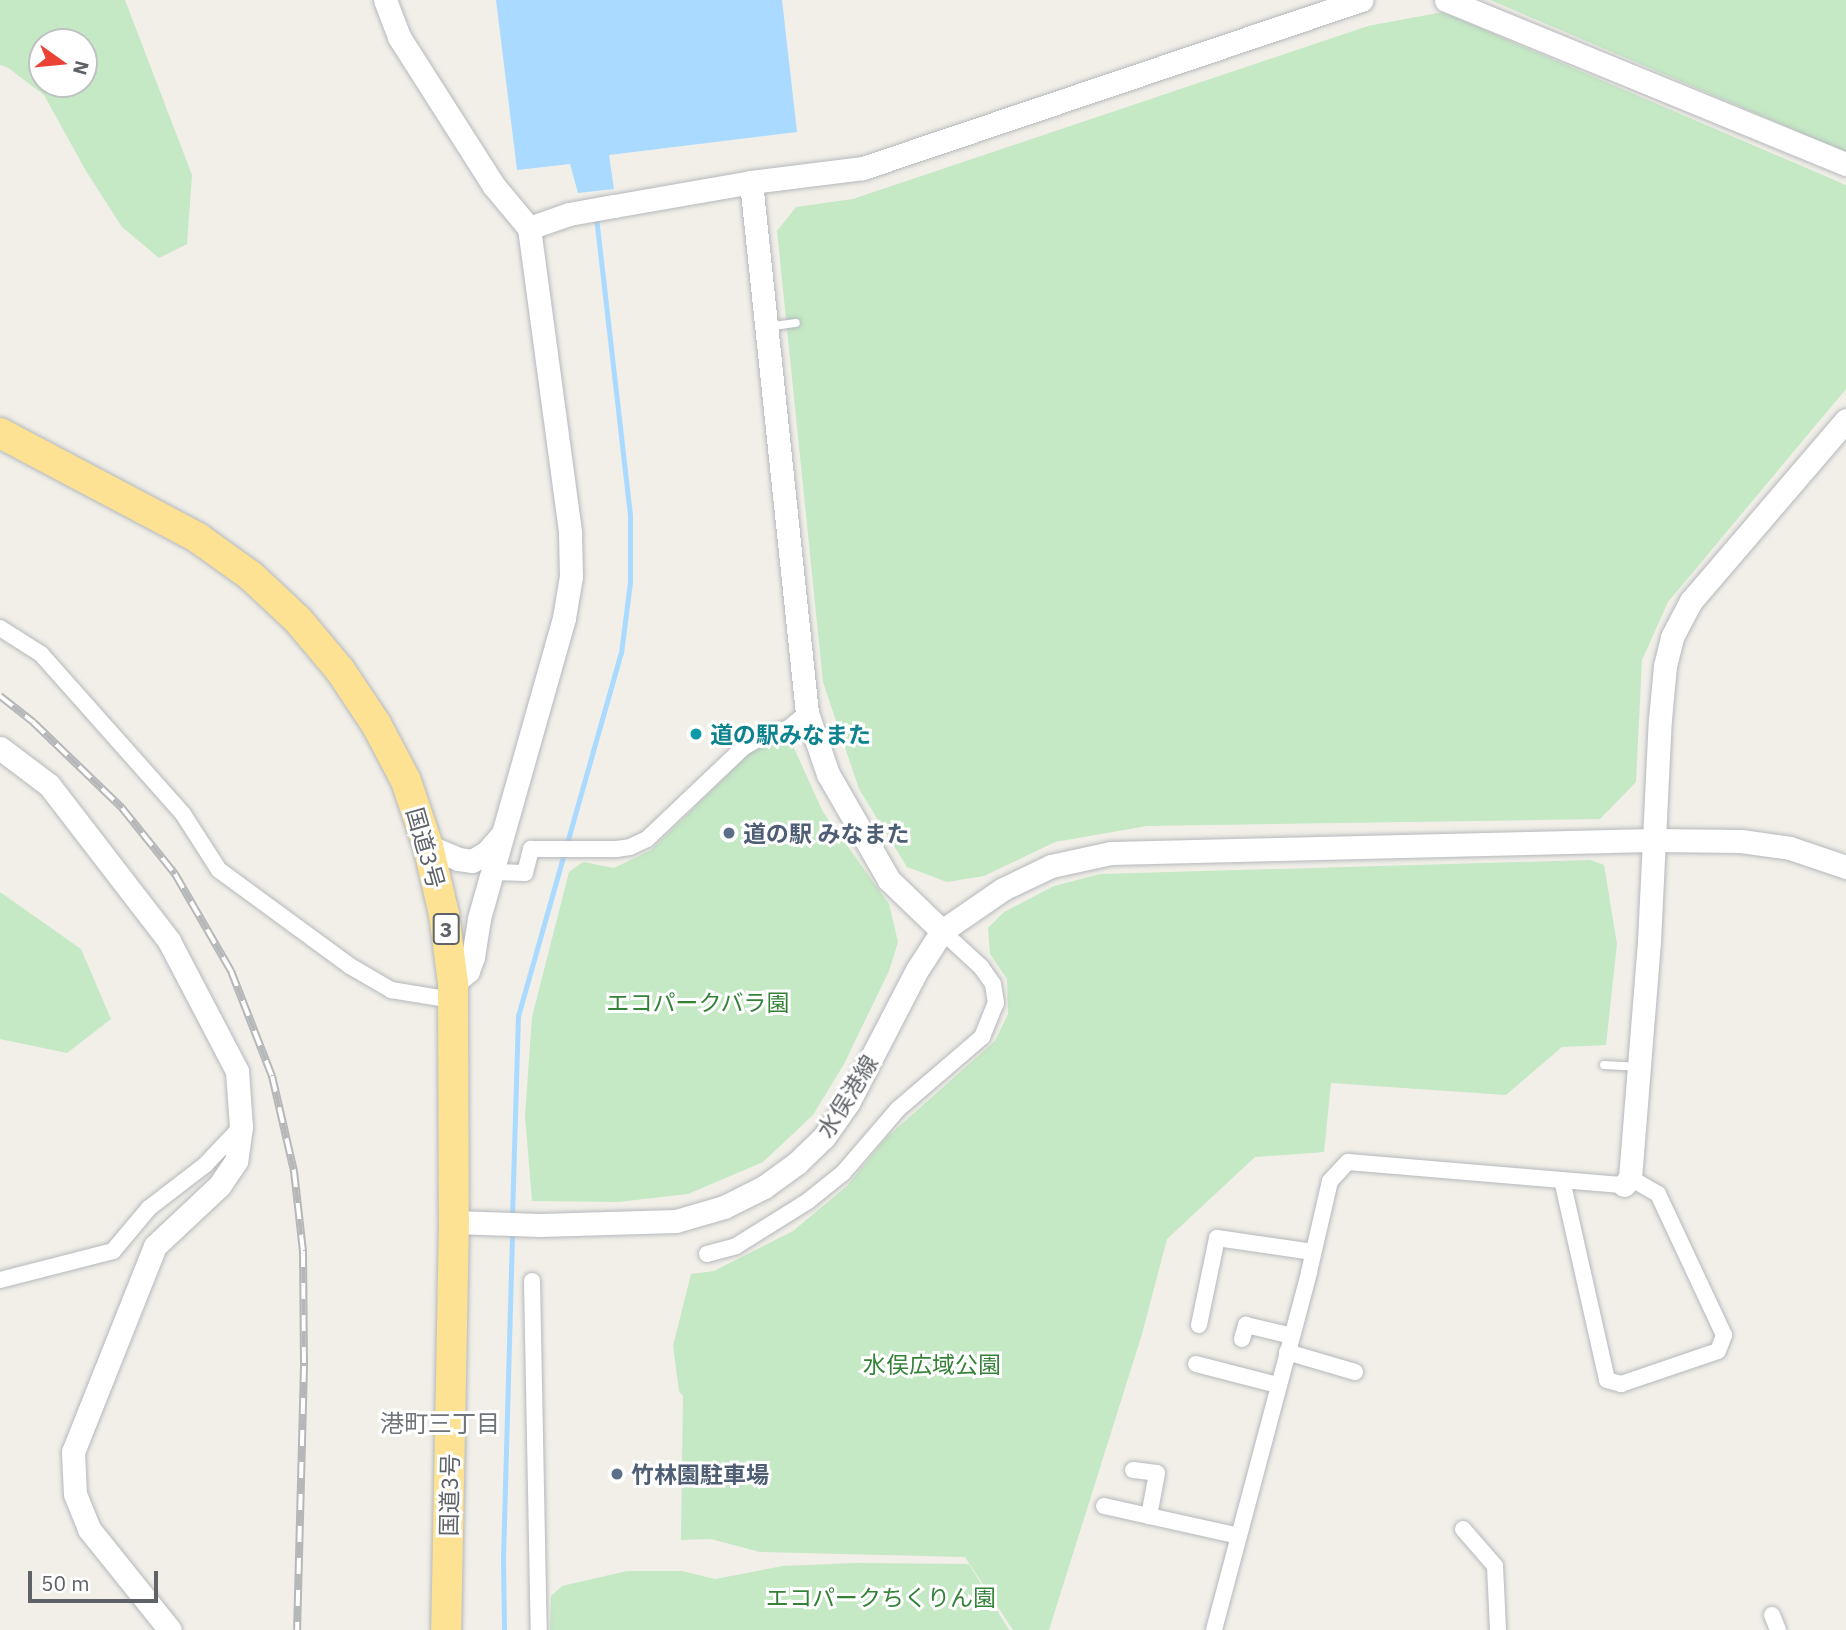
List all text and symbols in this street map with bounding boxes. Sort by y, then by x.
north arrow [28,28,98,98]
text: N [68,58,95,78]
place label: 道の駅みなまた [710,720,871,748]
marker: 道の駅みなまた [688,726,704,742]
street label: 国道3号 [401,804,451,892]
place label: 道の駅 みなまた [743,819,909,847]
marker: 道の駅 みなまた [721,825,737,841]
road number: 3 [432,912,460,946]
park label: エコパークバラ園 [606,988,790,1016]
street label: 水俣港線 [811,1050,883,1142]
park label: 水俣広域公園 [863,1350,1001,1378]
district label: 港町三丁目 [380,1410,500,1438]
street label: 国道3号 [434,1453,464,1537]
place label: 竹林園駐車場 [631,1460,769,1488]
marker: 竹林園駐車場 [609,1466,625,1482]
scale bar [32,1556,161,1600]
text: 50 m [41,1569,90,1597]
park label: エコパークちくりん園 [766,1583,996,1611]

